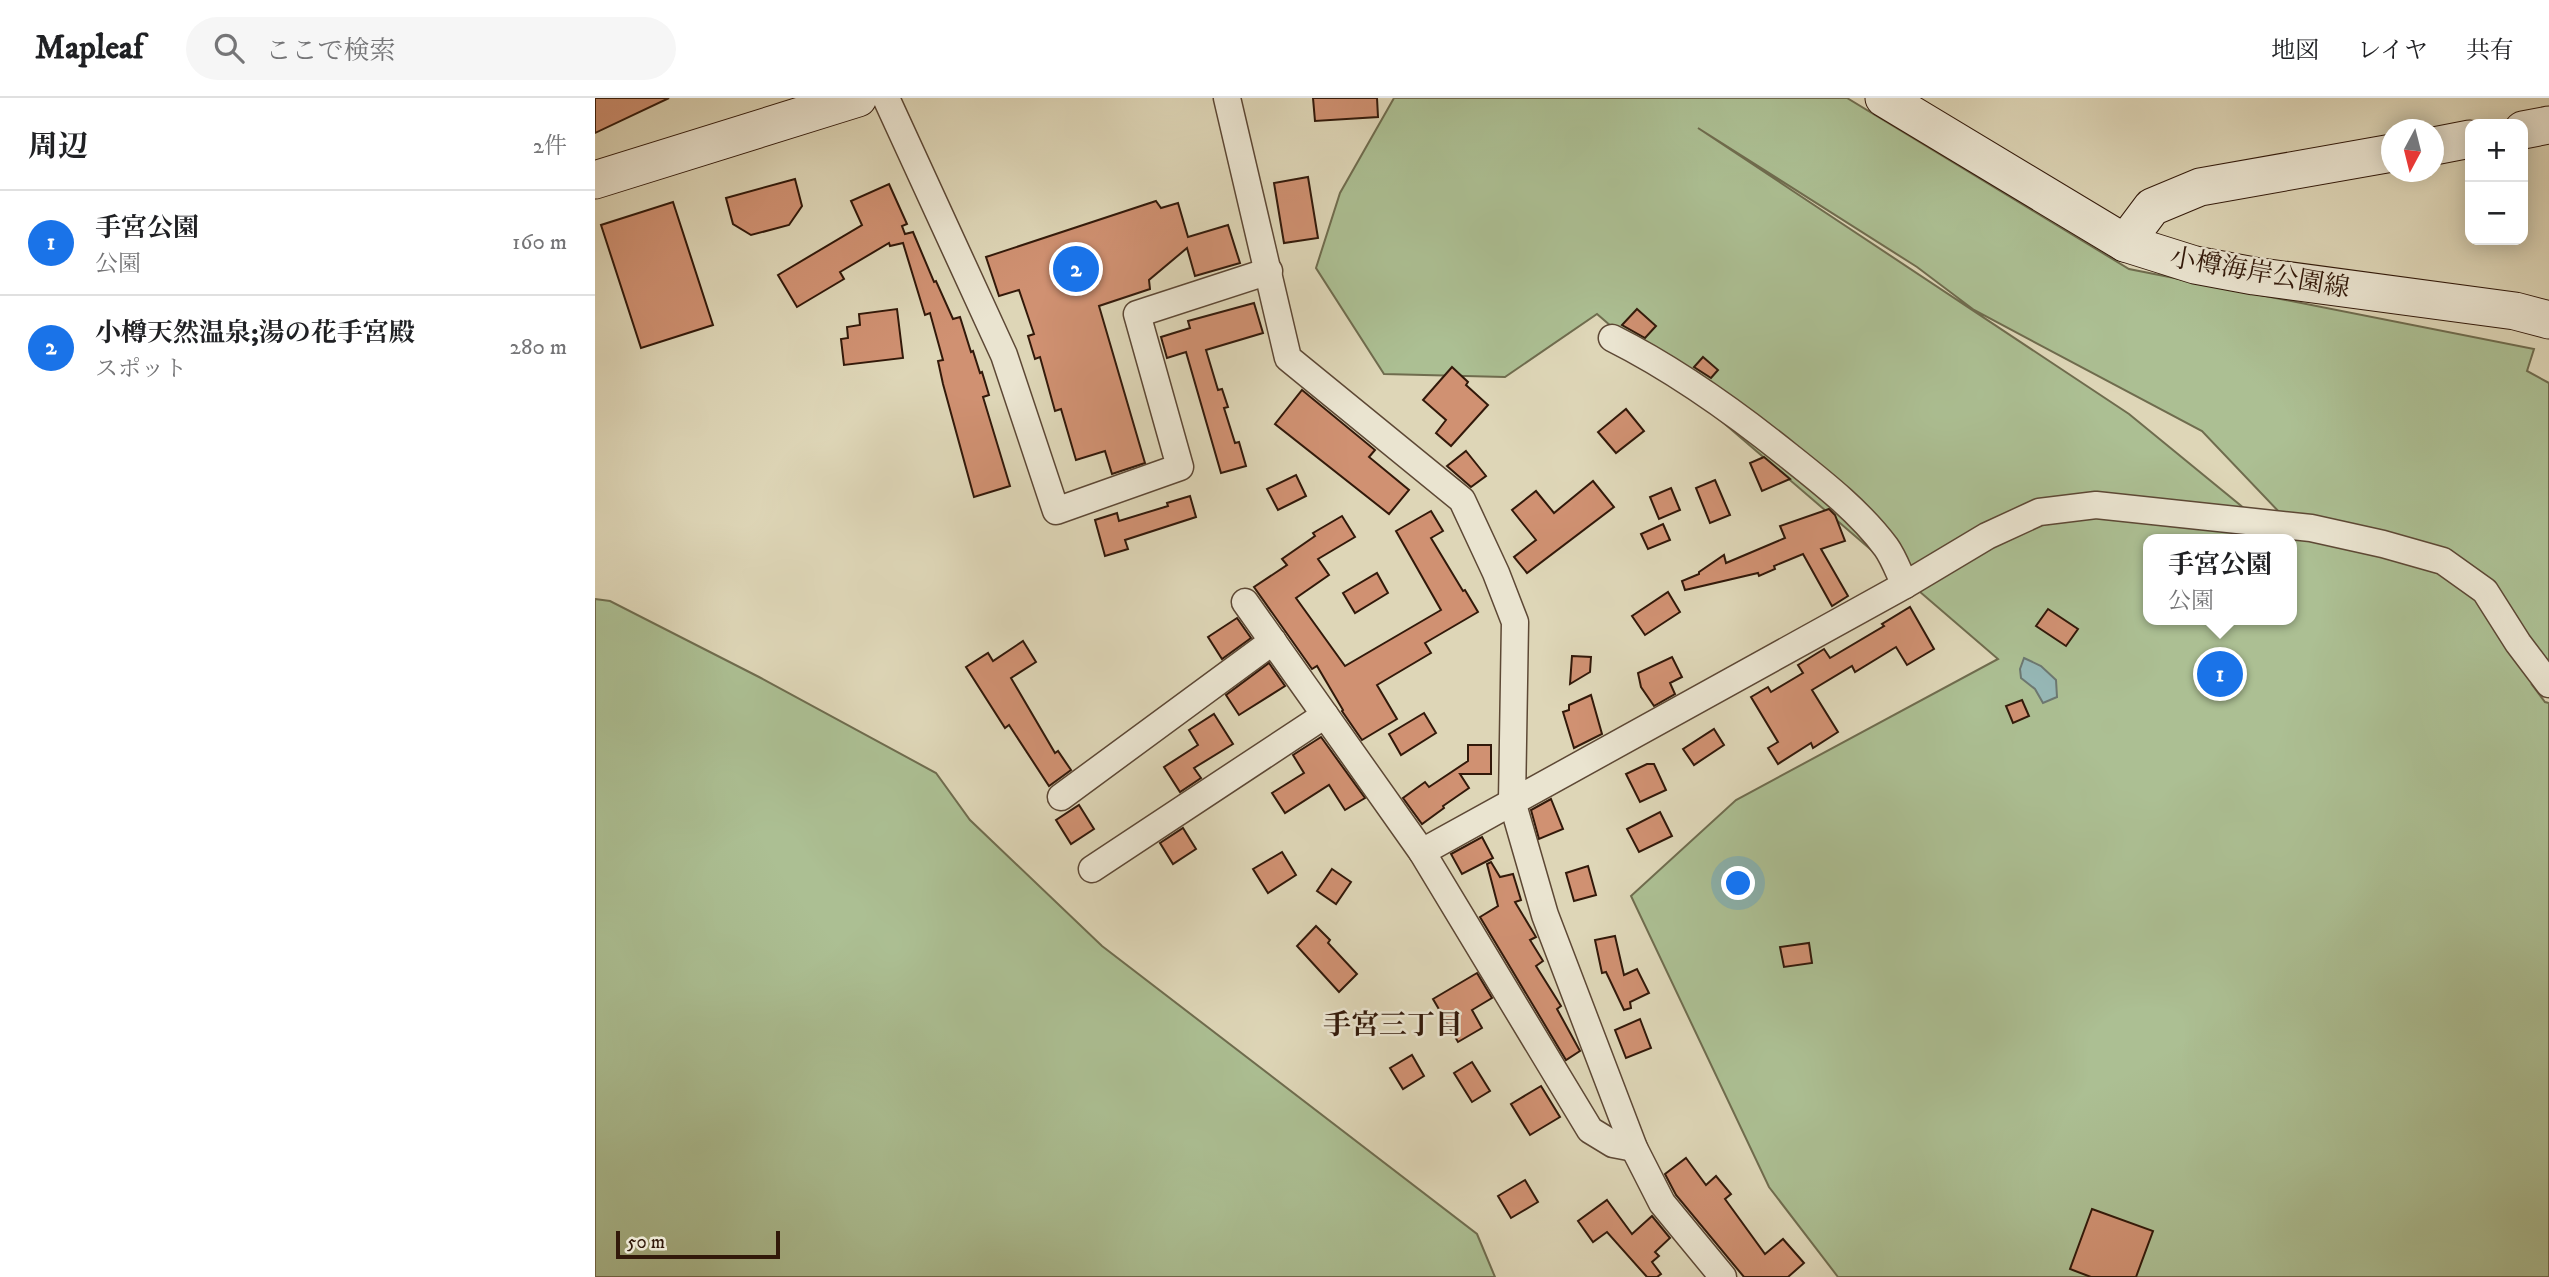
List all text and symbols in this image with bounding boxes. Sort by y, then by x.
search box [186,17,676,80]
text: Mapleaf [35,28,144,69]
icon: search [210,29,248,67]
text: ここで検索 [266,35,396,68]
text: 地図 [2271,36,2319,66]
text: レイヤ [2357,36,2428,66]
text: 共有 [2466,36,2514,66]
north arrow [2381,119,2444,182]
map controls [2465,119,2528,245]
button: + [2465,119,2528,182]
text: 周辺 [28,129,88,166]
text: 2件 [533,132,567,161]
button: − [2465,182,2528,245]
text: 手宮公園 [95,212,199,245]
text: 1 [47,228,55,257]
text: 160 m [512,228,567,257]
street label: 小樽海岸公園線 [2167,241,2352,306]
pin: 2 [1053,243,1099,295]
text: 公園 [95,250,141,279]
text: 小樽天然温泉;湯の花手宮殿 [95,317,415,350]
text: 2 [45,333,57,362]
text: 280 m [510,333,567,362]
text: スポット [95,355,187,384]
popup [2143,534,2297,625]
text: 手宮公園 [2168,549,2272,582]
text: 公園 [2168,587,2214,616]
pin: 1 [2197,648,2243,700]
your location [1721,866,1755,900]
district label: 手宮三丁目 [1323,1008,1463,1043]
scale bar [616,1228,781,1260]
text: 50 m [627,1231,665,1254]

